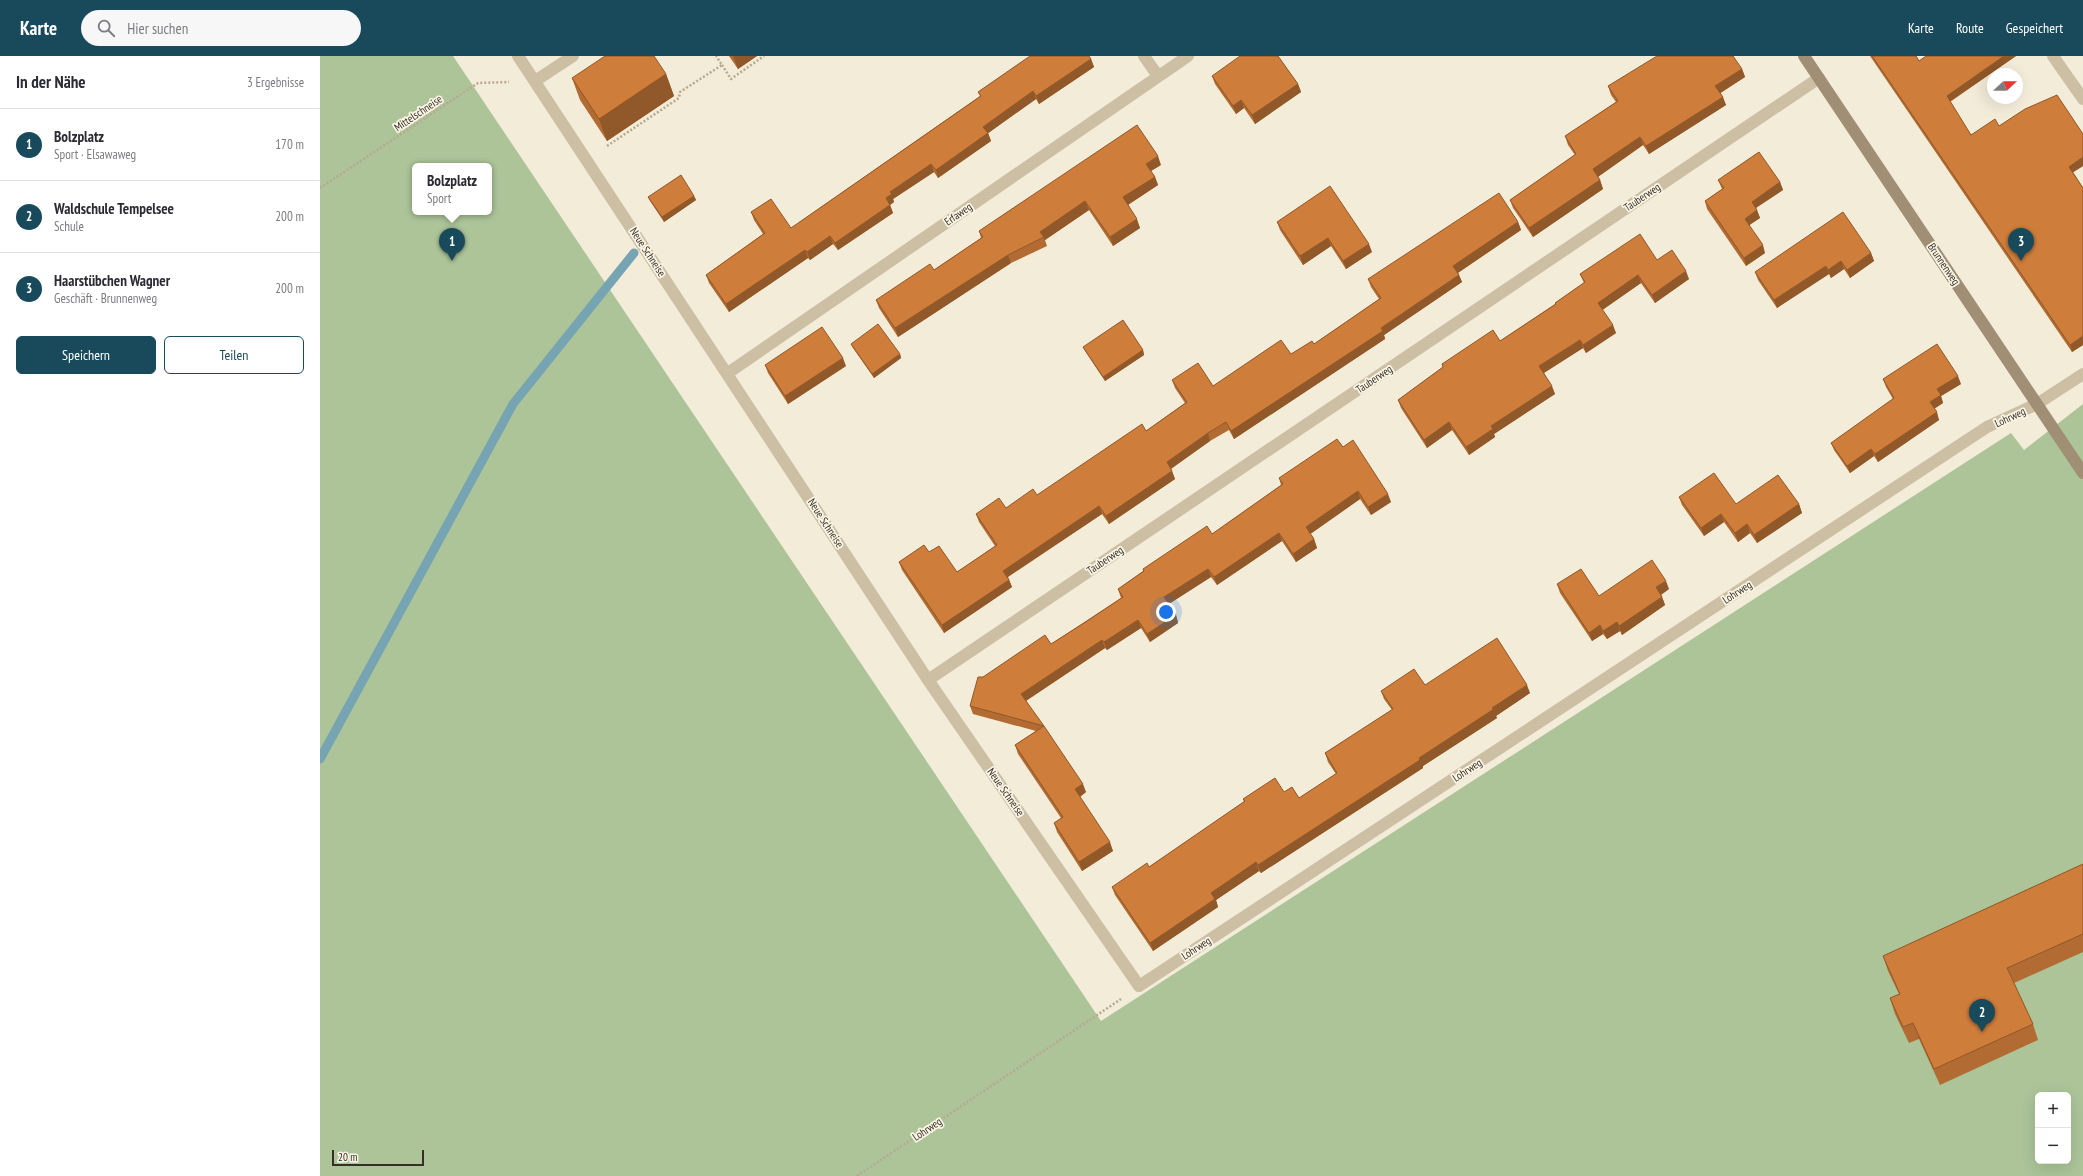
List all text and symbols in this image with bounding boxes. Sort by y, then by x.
search box [81,10,361,46]
text: Karte [20,16,57,40]
icon: search [95,17,117,39]
text: Hier suchen [127,19,188,38]
text: Karte [1908,19,1934,37]
text: Route [1956,19,1984,37]
text: Gespeichert [2006,19,2063,37]
north arrow [1987,68,2023,104]
text: In der Nähe [16,71,86,93]
text: 3 Ergebnisse [247,74,304,91]
street label: Mittelschneise [391,92,445,134]
text: Bolzplatz [54,127,104,146]
text: 1 [26,136,32,153]
text: 170 m [275,136,304,153]
text: Sport · Elsawaweg [54,146,136,163]
popup [412,163,492,215]
text: Bolzplatz [427,171,477,190]
street label: Tauberweg [1621,180,1663,214]
text: Sport [427,190,451,207]
text: Waldschule Tempelsee [54,199,174,218]
street label: Erfaweg [941,199,975,228]
text: 2 [26,208,32,225]
text: 200 m [275,208,304,225]
text: Schule [54,218,84,235]
street label: Neue Schneise [627,225,669,280]
pin: 1 [439,228,465,261]
pin: 3 [2008,228,2034,261]
street label: Brunnenweg [1925,240,1963,288]
text: Haarstübchen Wagner [54,271,170,290]
text: 3 [26,280,32,297]
text: 200 m [275,280,304,297]
text: Geschäft · Brunnenweg [54,290,157,307]
button: Speichern [16,336,156,374]
button: Teilen [164,336,304,374]
street label: Tauberweg [1353,362,1395,396]
street label: Lohrweg [1992,404,2028,430]
street label: Neue Schneise [805,496,847,551]
street label: Tauberweg [1084,543,1126,577]
street label: Lohrweg [1720,577,1755,607]
your location [1156,602,1176,622]
street label: Lohrweg [1450,755,1485,785]
street label: Neue Schneise [984,765,1028,819]
street label: Lohrweg [1179,933,1214,963]
pin: 2 [1969,999,1995,1032]
map controls [2035,1092,2071,1164]
button: + [2035,1092,2071,1128]
street label: Lohrweg [910,1114,944,1144]
button: − [2035,1128,2071,1164]
scale bar [332,1148,424,1167]
text: 20 m [338,1150,357,1164]

